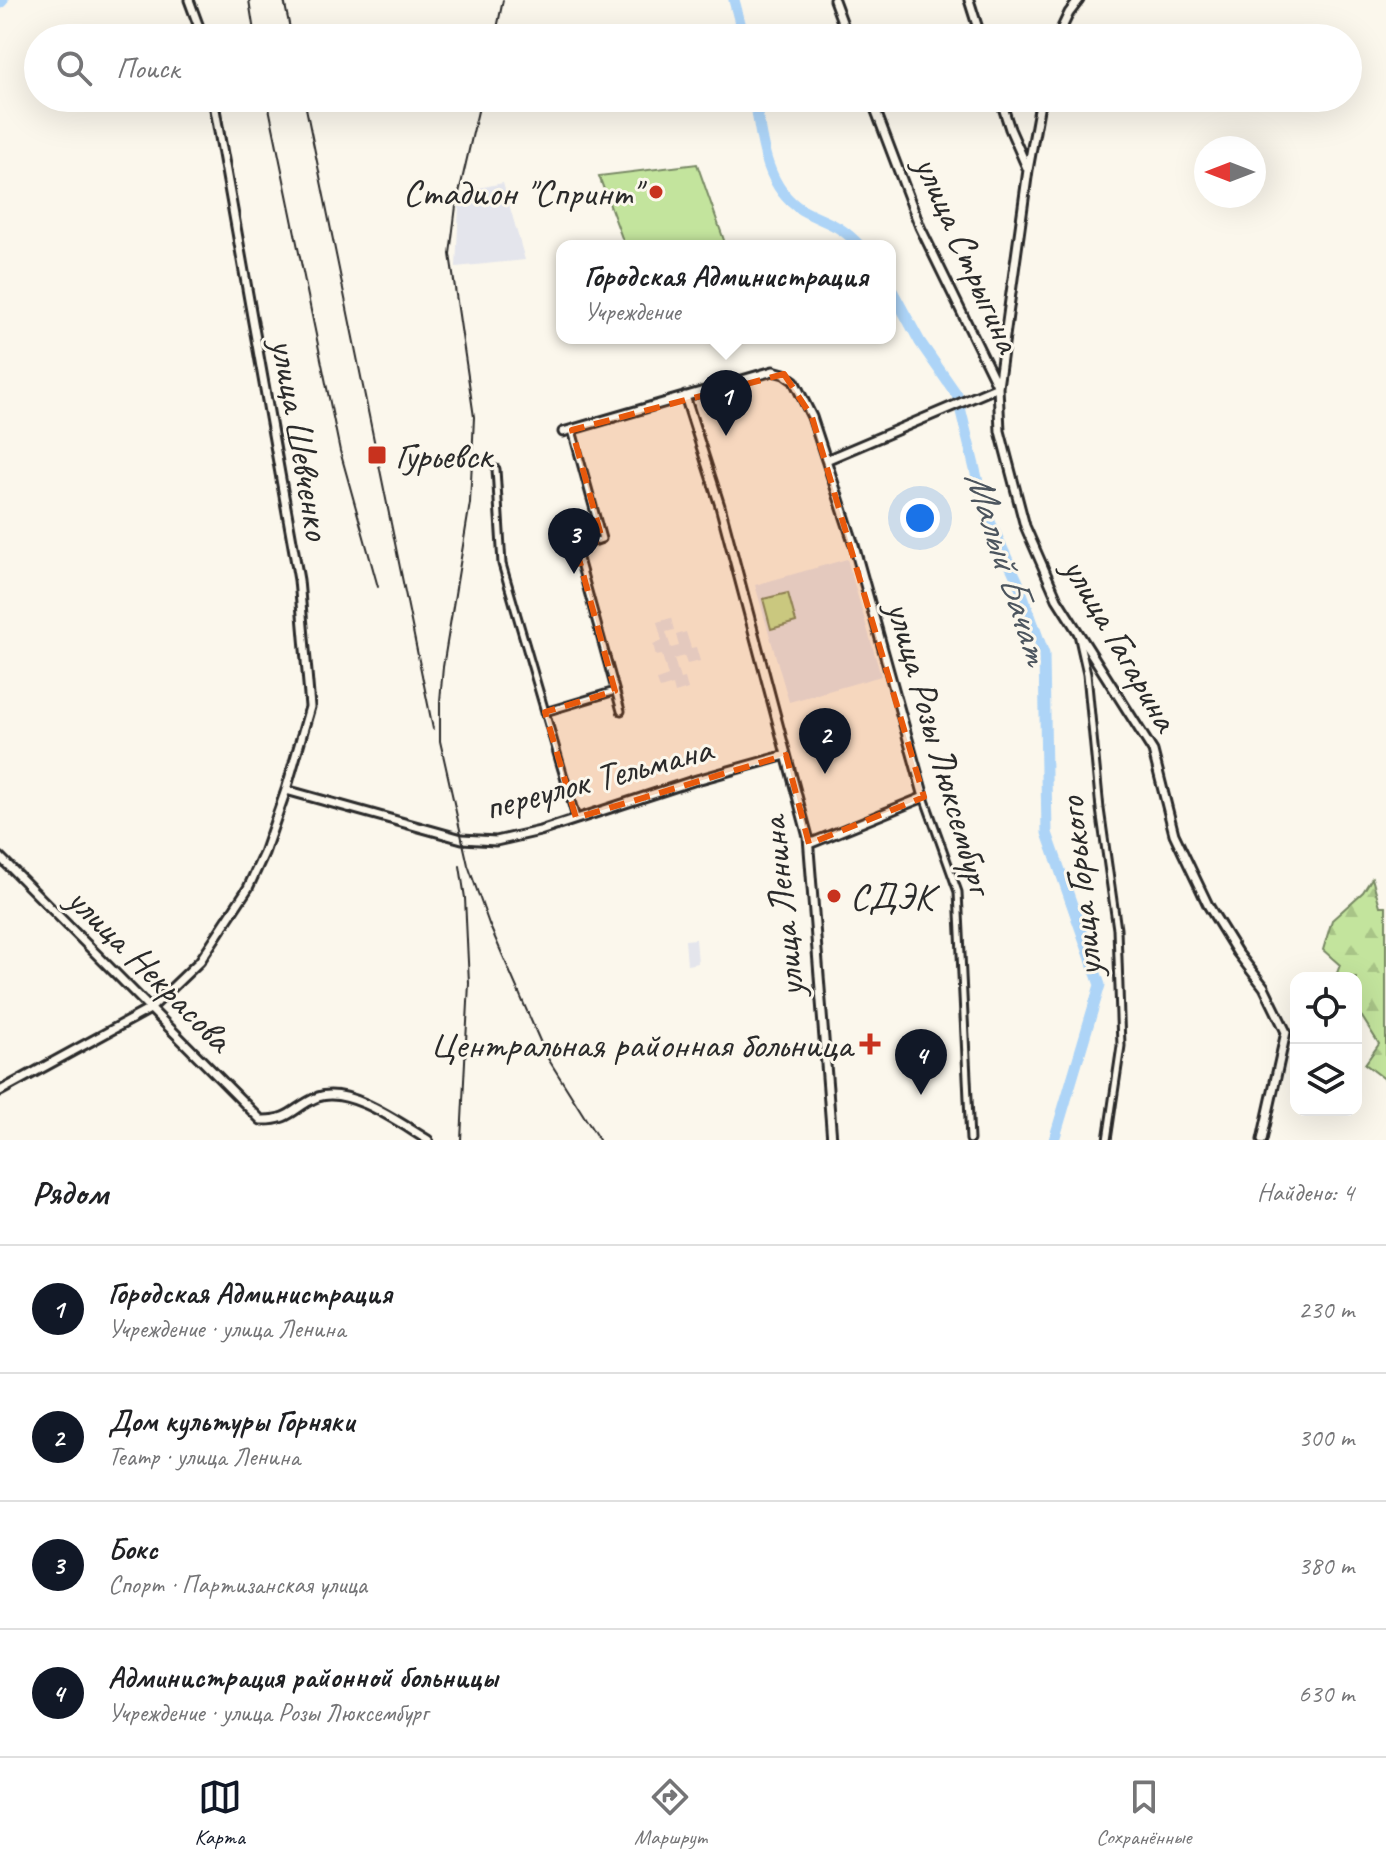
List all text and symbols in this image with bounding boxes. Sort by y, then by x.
search box [24,24,1362,112]
icon: search [52,46,96,90]
text: Поиск [116,49,179,87]
north arrow [1194,136,1266,208]
street label: улица Стрыгина [903,147,1033,362]
place label: Стадион "Спринт" [403,169,647,216]
marker: Стадион "Спринт" [647,183,665,201]
popup [556,240,896,344]
text: Городская Администрация [584,257,868,295]
text: Учреждение [584,295,680,328]
street label: улица Шевченко [260,333,342,545]
pin: 1 [700,370,752,436]
place label: Гурьевск [395,432,495,479]
marker: Гурьевск [366,444,388,466]
water label: Малый Бачат [953,464,1064,674]
your location [900,498,940,538]
pin: 3 [548,508,600,574]
street label: улица Гагарина [1052,547,1191,741]
street label: улица Розы Люксембург [875,594,1005,903]
pin: 2 [799,708,851,774]
street label: переулок Тельмана [479,724,719,831]
street label: улица Горького [1047,793,1113,981]
street label: улица Ленина [749,811,815,1001]
place label: СДЭК [850,873,940,920]
street label: улица Некрасова [56,875,244,1063]
marker: СДЭК [825,887,843,905]
map controls [1290,972,1362,1116]
button: locate [1290,972,1362,1044]
place label: Центральная районная больница [430,1021,855,1068]
pin: 4 [895,1029,947,1095]
marker: Центральная районная больница [859,1033,881,1055]
button: layers [1290,1044,1362,1116]
text: Рядом [32,1171,108,1214]
text: Найдено: 4 [1257,1176,1354,1209]
text: Городская Администрация [108,1274,392,1312]
text: 1 [52,1293,64,1326]
text: 230 m [1298,1293,1354,1326]
text: Учреждение · улица Ленина [108,1312,345,1345]
text: Дом культуры Горняки [108,1402,354,1440]
text: 2 [52,1421,64,1454]
text: 300 m [1298,1421,1354,1454]
text: Театр · улица Ленина [108,1440,300,1473]
text: Бокс [108,1530,158,1568]
text: 3 [52,1549,64,1582]
text: 380 m [1298,1549,1354,1582]
text: Спорт · Партизанская улица [108,1568,367,1601]
text: Администрация районной больницы [108,1658,498,1696]
text: 4 [52,1677,64,1710]
text: 630 m [1298,1677,1354,1710]
text: Учреждение · улица Розы Люксембург [108,1696,428,1729]
tab: Карта [195,1775,245,1851]
tab: Маршрут [634,1775,707,1851]
tab: Сохранённые [1096,1775,1191,1851]

